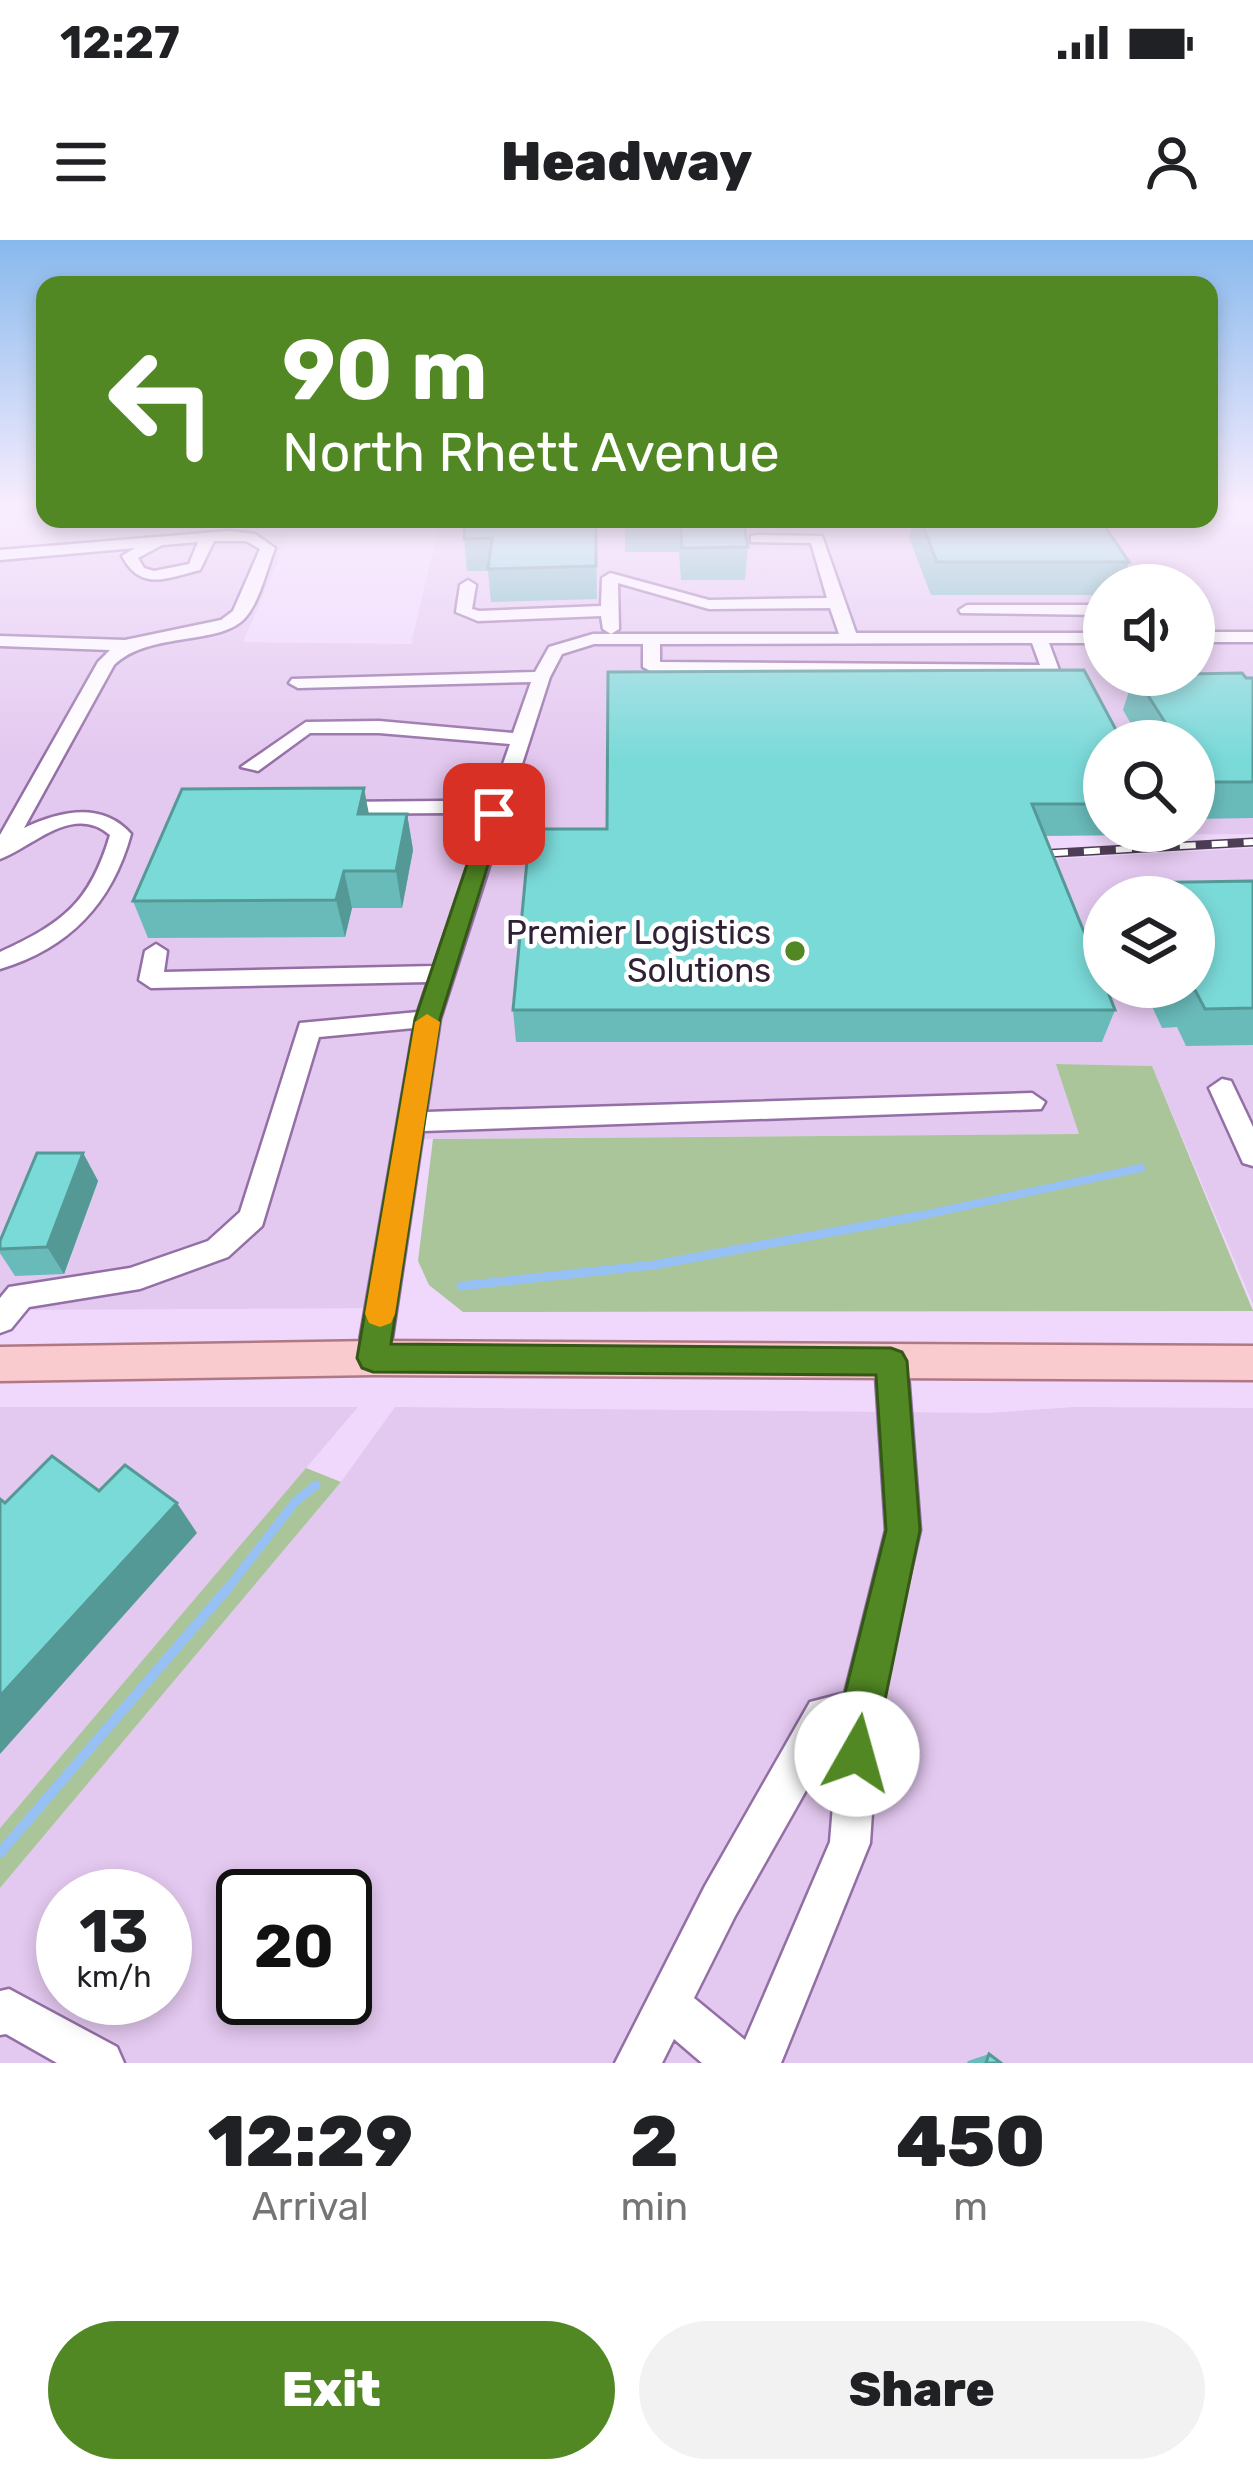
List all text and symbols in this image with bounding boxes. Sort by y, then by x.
text: 12:27 [60,16,180,69]
icon: menu [48,129,114,195]
icon: person [1139,129,1205,195]
text: Headway [501,130,752,194]
text: 90 m [282,320,488,420]
icon: left [84,324,240,480]
text: North Rhett Avenue [282,421,780,485]
map controls [1083,564,1215,1008]
button: sound [1083,564,1215,696]
button: search [1083,720,1215,852]
pin [443,763,545,865]
icon: arrive [461,781,527,847]
button: layers [1083,876,1215,1008]
place label: Premier Logistics Solutions [506,913,771,990]
marker: Premier Logistics Solutions [782,938,808,964]
position arrow [794,1691,920,1817]
speed limit sign: 20 [216,1869,372,2025]
text: 13 [79,1896,149,1967]
text: km/h [77,1959,151,1995]
text: 12:29 [208,2099,413,2184]
text: 2 [630,2099,679,2184]
text: 450 [896,2099,1045,2184]
text: Arrival [252,2184,369,2230]
text: min [620,2184,688,2230]
text: m [953,2184,988,2230]
button: Exit [48,2321,615,2459]
button: Share [639,2321,1205,2459]

